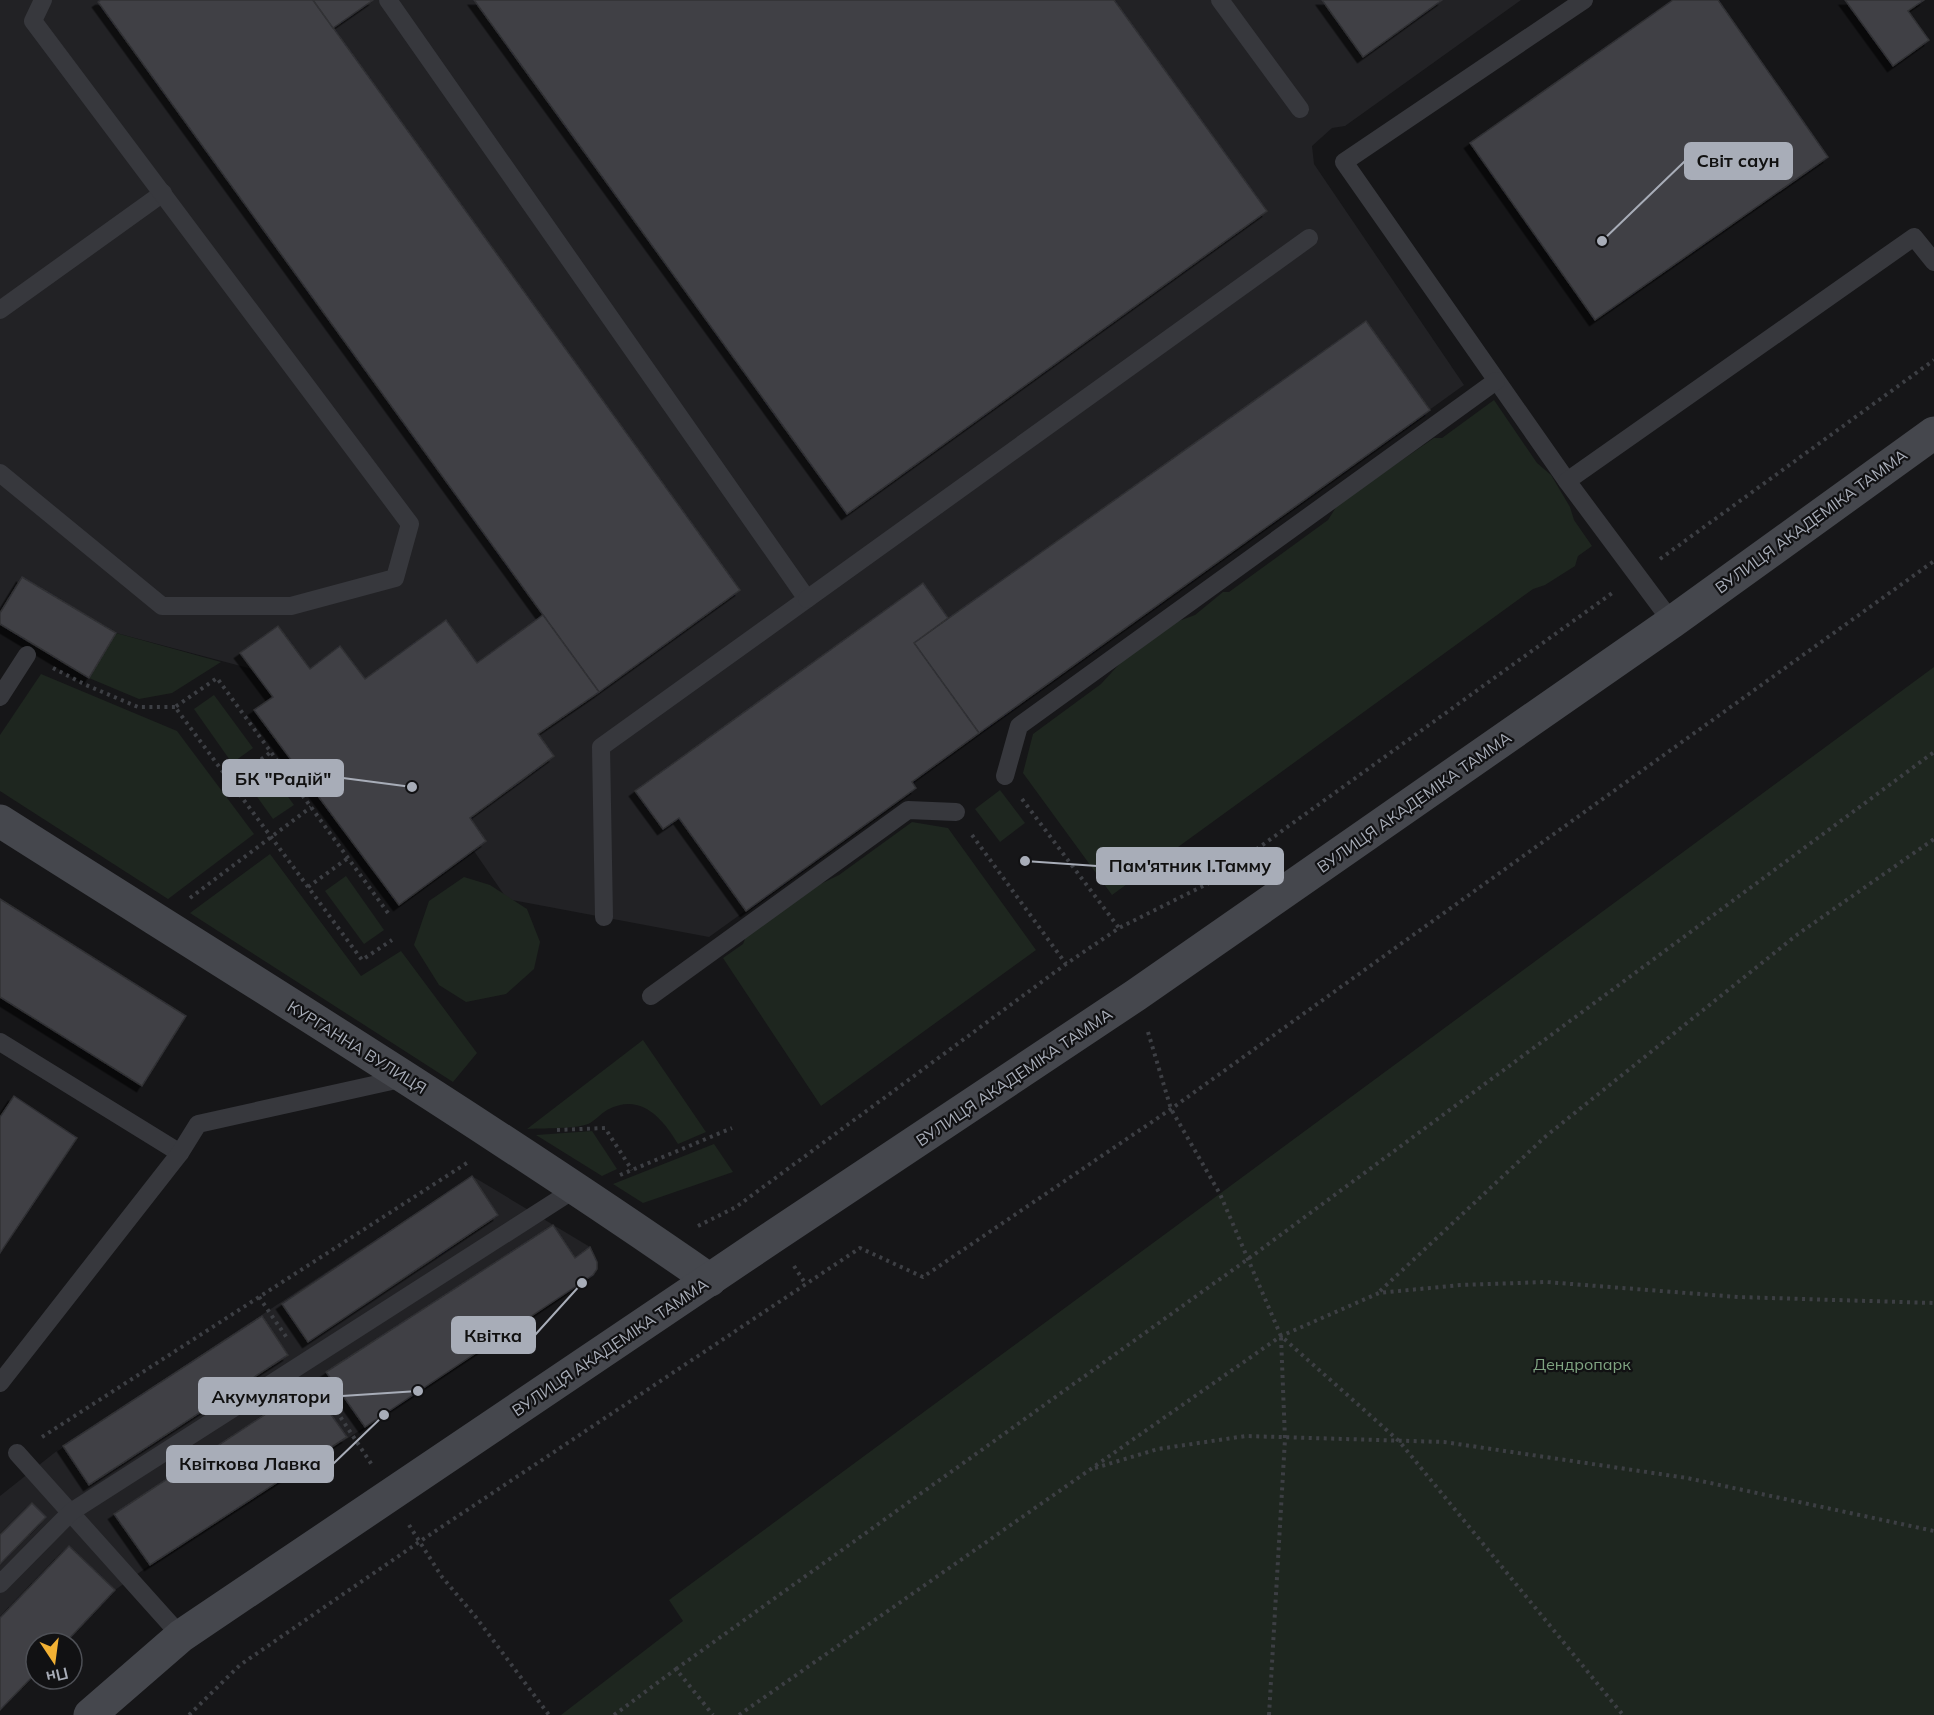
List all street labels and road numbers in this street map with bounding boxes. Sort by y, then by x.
street label: ВУЛИЦЯ АКАДЕМІКА ТАММА [1711,444,1911,597]
street label: ВУЛИЦЯ АКАДЕМІКА ТАММА [1313,727,1515,877]
street label: КУРГАННА ВУЛИЦЯ [284,996,430,1098]
street label: ВУЛИЦЯ АКАДЕМІКА ТАММА [912,1004,1116,1150]
street label: ВУЛИЦЯ АКАДЕМІКА ТАММА [508,1274,712,1420]

